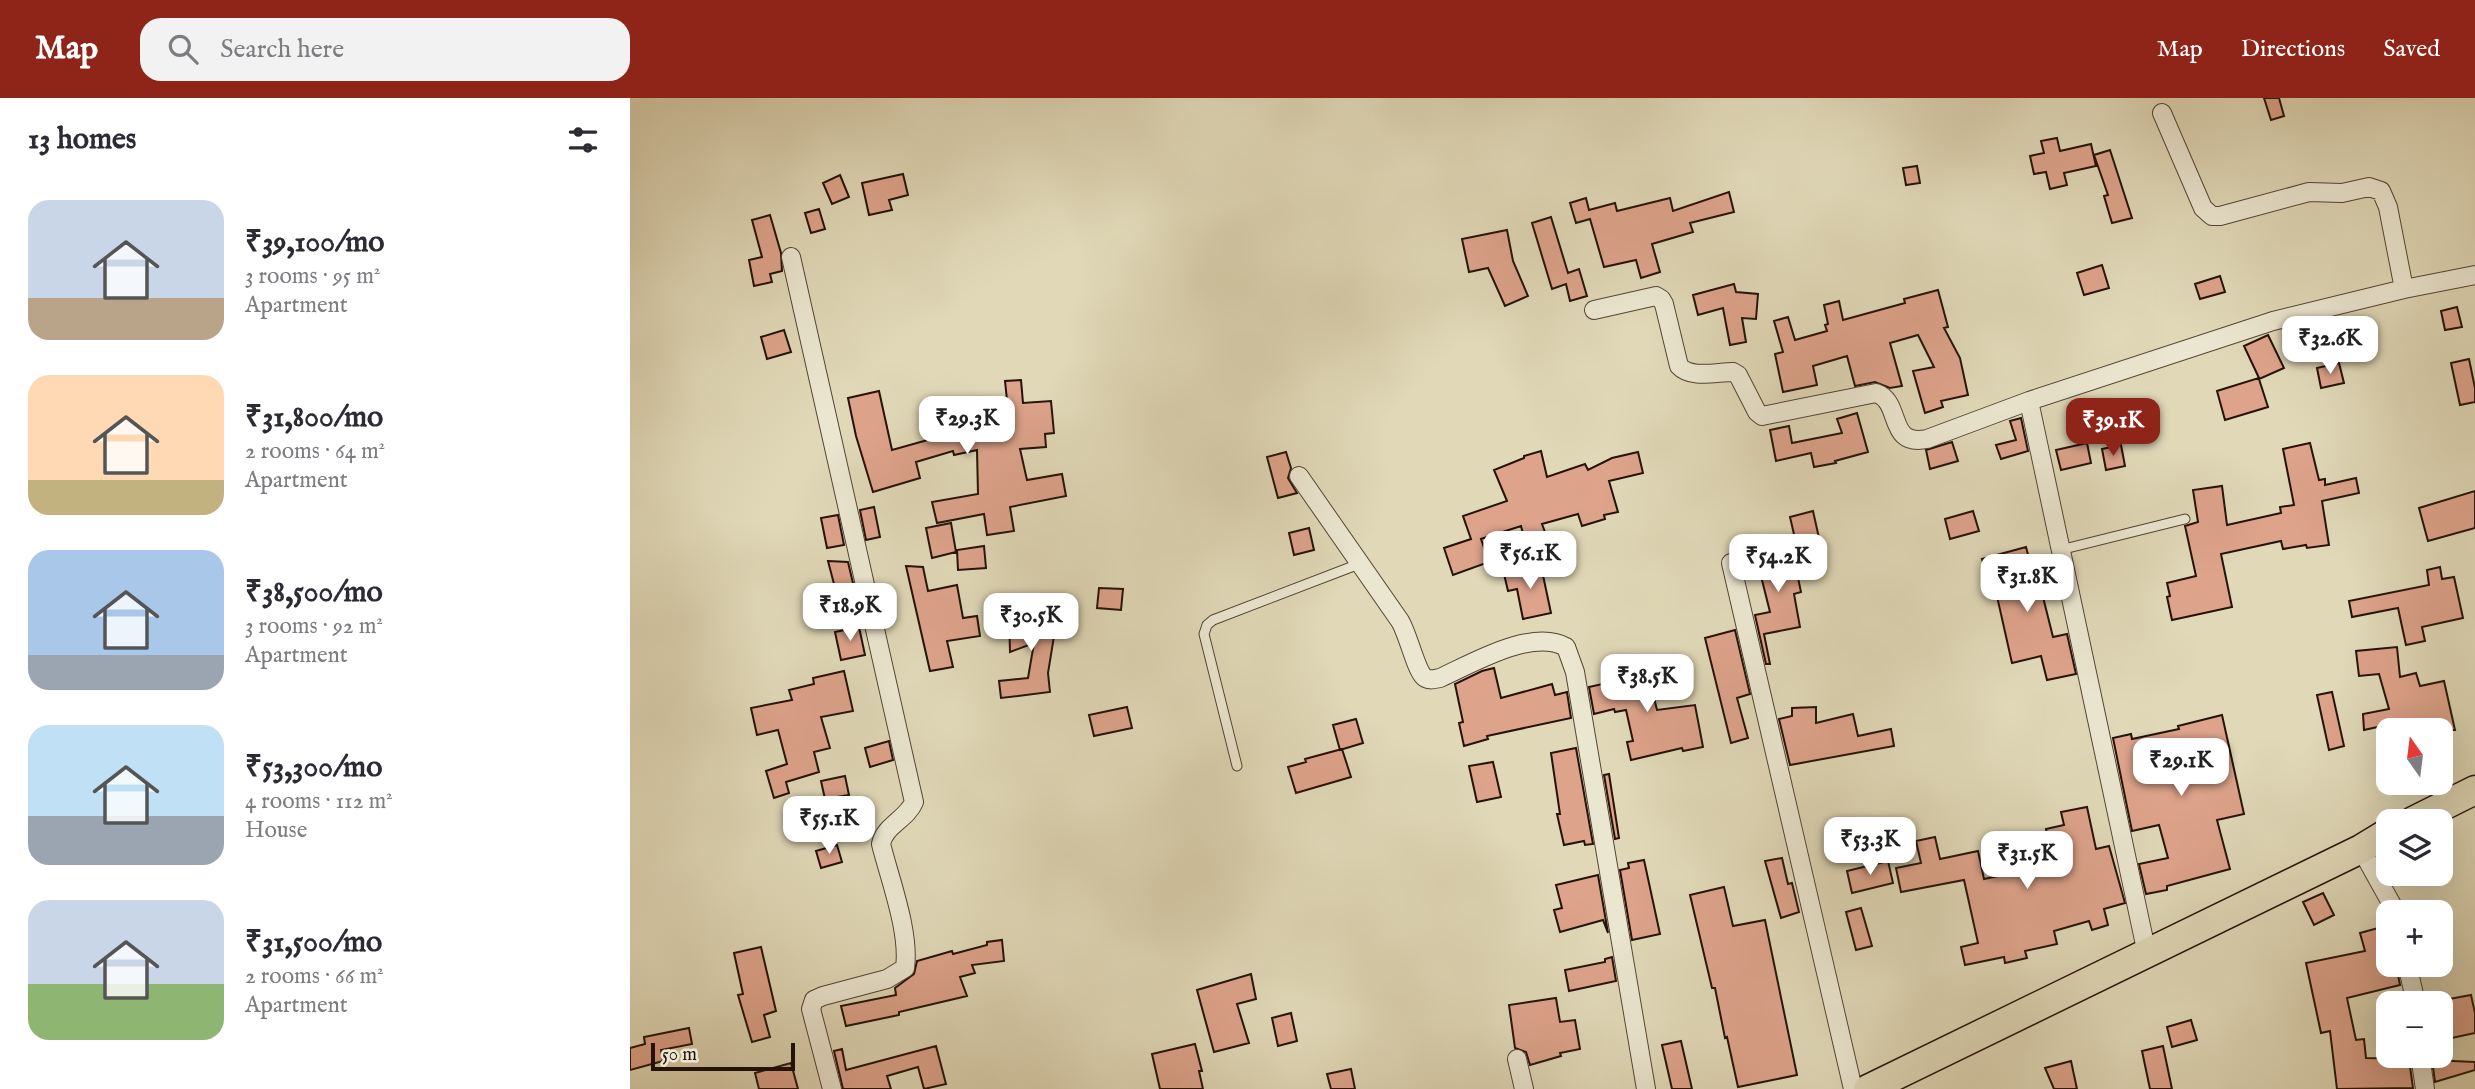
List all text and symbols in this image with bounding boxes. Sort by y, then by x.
search box [140,18,630,81]
text: Map [35,28,98,70]
icon: search [164,30,202,68]
text: Search here [220,33,344,66]
text: Map [2157,34,2203,65]
text: Directions [2241,34,2345,65]
text: Saved [2383,34,2440,65]
text: 13 homes [28,121,136,159]
icon: filters [564,121,602,159]
text: ₹39,100/mo [245,224,384,262]
icon: home [84,228,168,312]
text: 3 rooms · 95 m² [245,262,380,291]
text: Apartment [245,291,348,320]
pin: ₹32.6K [2273,316,2387,376]
text: ₹32.6K [2298,324,2362,353]
pin: ₹29.3K [910,396,1024,456]
pin: ₹39.1K [2056,398,2170,458]
text: ₹31,800/mo [245,399,383,437]
icon: home [84,403,168,487]
text: ₹29.3K [935,404,999,433]
text: ₹39.1K [2082,406,2144,435]
text: 2 rooms · 64 m² [245,437,385,466]
text: Apartment [245,466,348,495]
pin: ₹56.1K [1473,532,1587,591]
pin: ₹54.2K [1721,534,1835,594]
text: ₹56.1K [1499,539,1561,568]
text: ₹54.2K [1745,542,1811,571]
pin: ₹31.8K [1970,554,2084,614]
text: ₹31.8K [1997,562,2057,591]
text: ₹38,500/mo [245,574,383,612]
icon: home [84,578,168,662]
pin: ₹18.9K [793,584,907,643]
text: ₹18.9K [819,591,881,620]
pin: ₹30.5K [974,594,1088,653]
text: ₹30.5K [1000,601,1062,630]
text: 3 rooms · 92 m² [245,612,383,641]
text: Apartment [245,641,348,670]
pin: ₹38.5K [1590,654,1704,714]
text: ₹38.5K [1617,662,1677,691]
north arrow [2376,718,2454,794]
map controls [2376,718,2453,1068]
pin: ₹29.1K [2124,738,2238,798]
text: ₹29.1K [2149,746,2213,775]
text: ₹53,300/mo [245,749,382,787]
icon: home [84,753,168,837]
text: 4 rooms · 112 m² [245,787,393,816]
pin: ₹55.1K [772,796,886,856]
text: ₹55.1K [799,804,859,833]
button: layers [2376,809,2453,886]
text: House [245,816,307,845]
pin: ₹53.3K [1813,818,1927,877]
text: ₹53.3K [1840,825,1900,854]
pin: ₹31.5K [1970,832,2084,891]
text: ₹31.5K [1997,839,2057,868]
button: + [2376,900,2453,977]
text: ₹31,500/mo [245,924,382,962]
icon: home [84,928,168,1012]
text: 2 rooms · 66 m² [245,962,384,991]
text: Apartment [245,991,348,1020]
button: − [2376,991,2453,1068]
scale bar [651,1040,794,1072]
text: 50 m [662,1043,697,1067]

